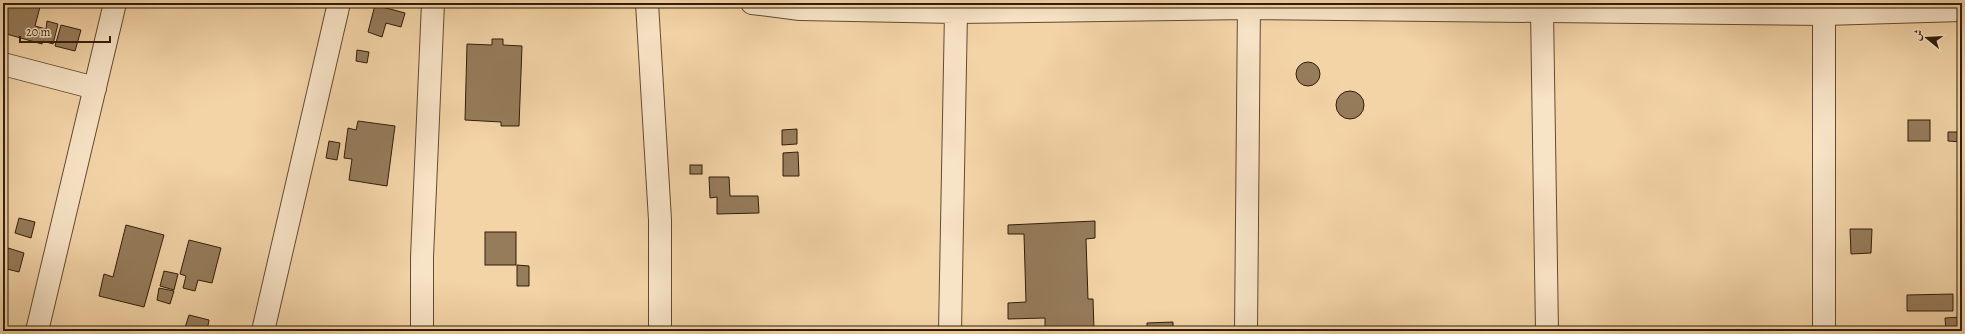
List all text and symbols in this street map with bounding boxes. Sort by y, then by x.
scale bar [20,18,110,44]
north arrow [1907,18,1947,58]
text: 20 m [26,24,50,40]
text: ش [1909,27,1927,43]

